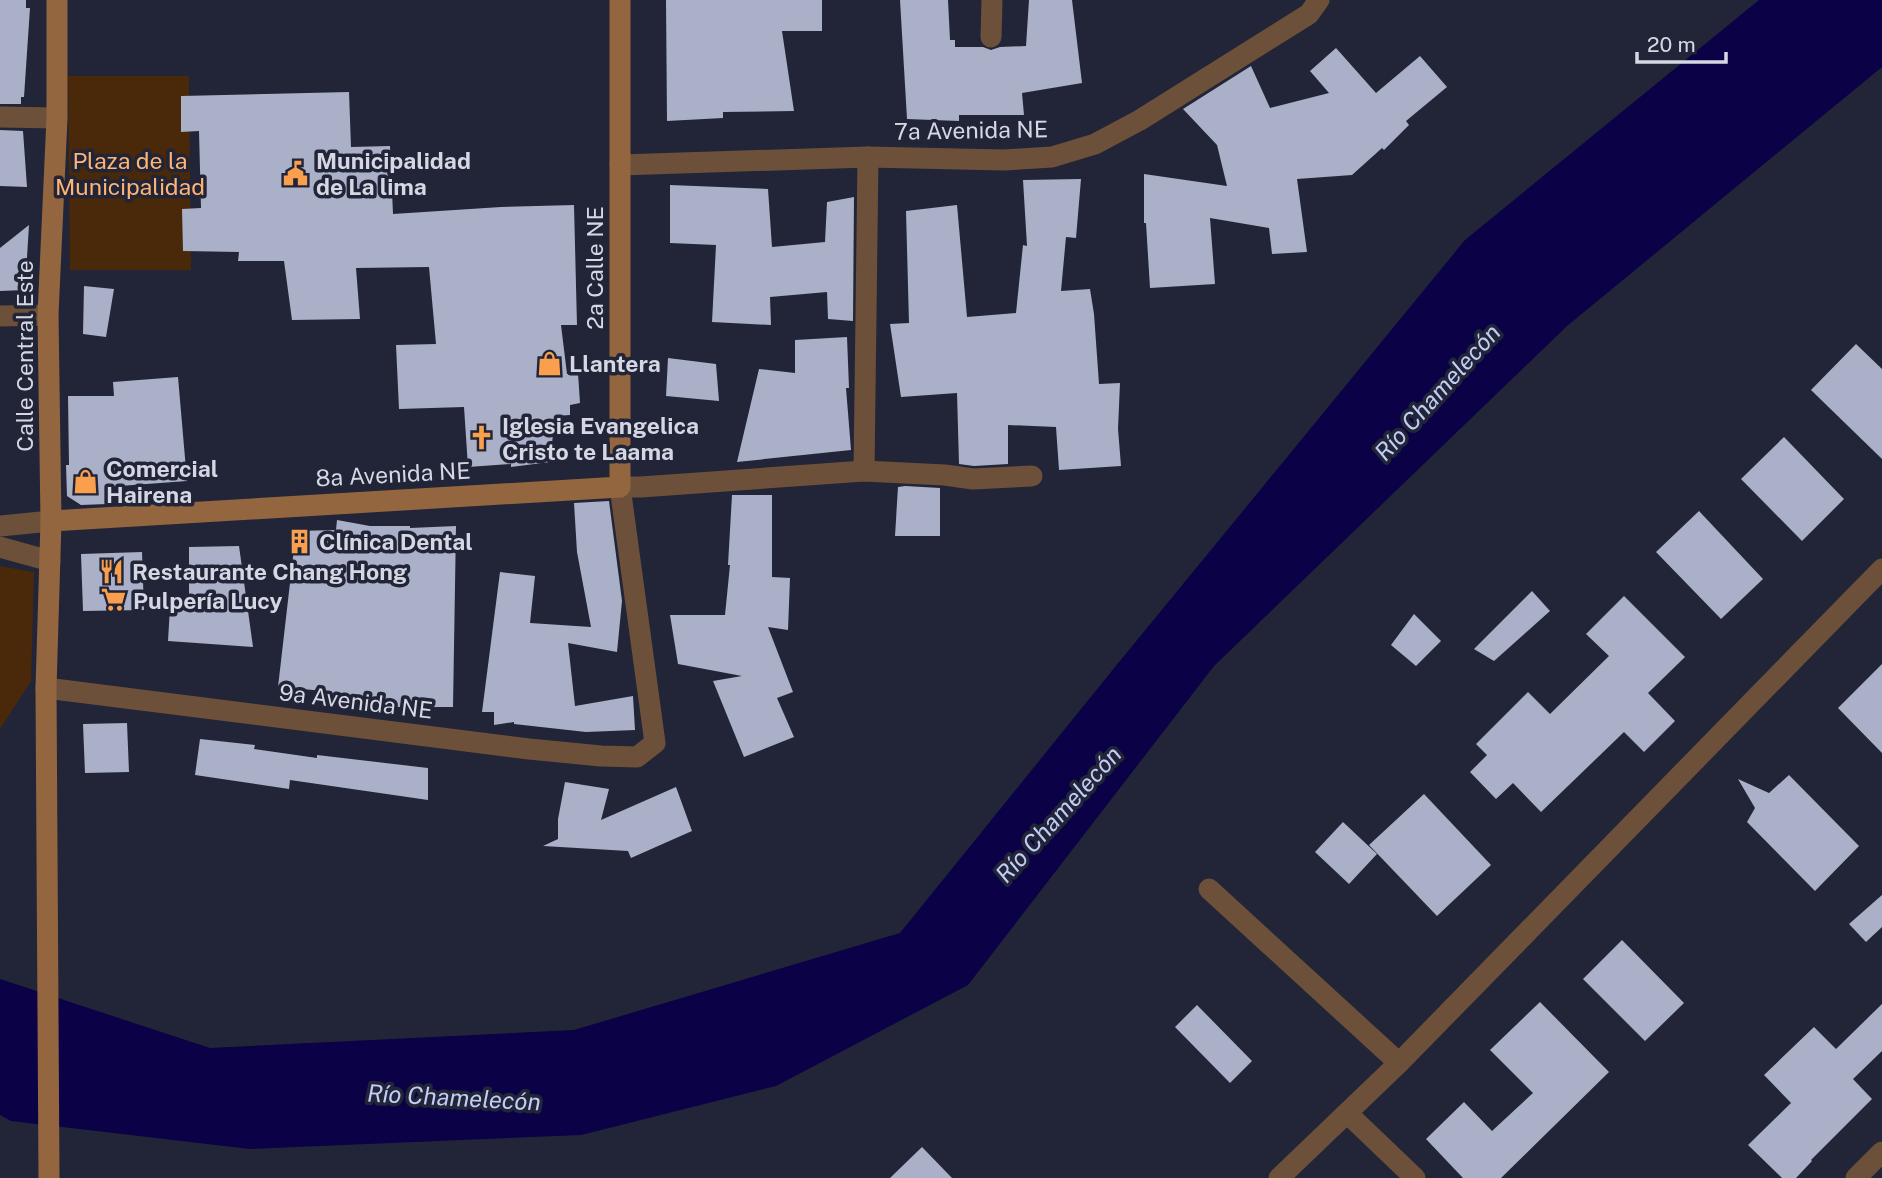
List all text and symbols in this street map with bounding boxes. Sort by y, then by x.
scale bar [1637,21,1726,65]
text: 20 m [1647,32,1696,57]
street label: 7a Avenida NE [894,115,1048,145]
park label: Plaza de la Municipalidad [55,147,205,200]
place label: Municipalidad de La lima [316,147,471,200]
public building icon: Municipalidad de La lima [282,159,310,187]
street label: 2a Calle NE [581,206,608,330]
street label: Calle Central Este [11,260,38,452]
water label: Río Chamelecón [1368,318,1506,466]
shop icon: Llantera [535,349,563,377]
place label: Llantera [569,350,661,377]
place label: Iglesia Evangelica Cristo te Laama [502,412,699,465]
church icon: Iglesia Evangelica Cristo te Laama [468,424,496,452]
place label: Comercial Hairena [106,455,218,508]
street label: 8a Avenida NE [315,456,471,492]
shop icon: Comercial Hairena [72,467,100,495]
building icon: Clínica Dental [285,527,313,555]
place label: Clínica Dental [319,528,473,555]
restaurant icon: Restaurante Chang Hong [98,557,126,585]
place label: Restaurante Chang Hong [132,558,407,585]
supermarket icon: Pulpería Lucy [99,586,127,614]
place label: Pulpería Lucy [133,587,283,614]
street label: 9a Avenida NE [278,678,434,724]
water label: Río Chamelecón [989,740,1127,888]
water label: Río Chamelecón [366,1078,542,1116]

